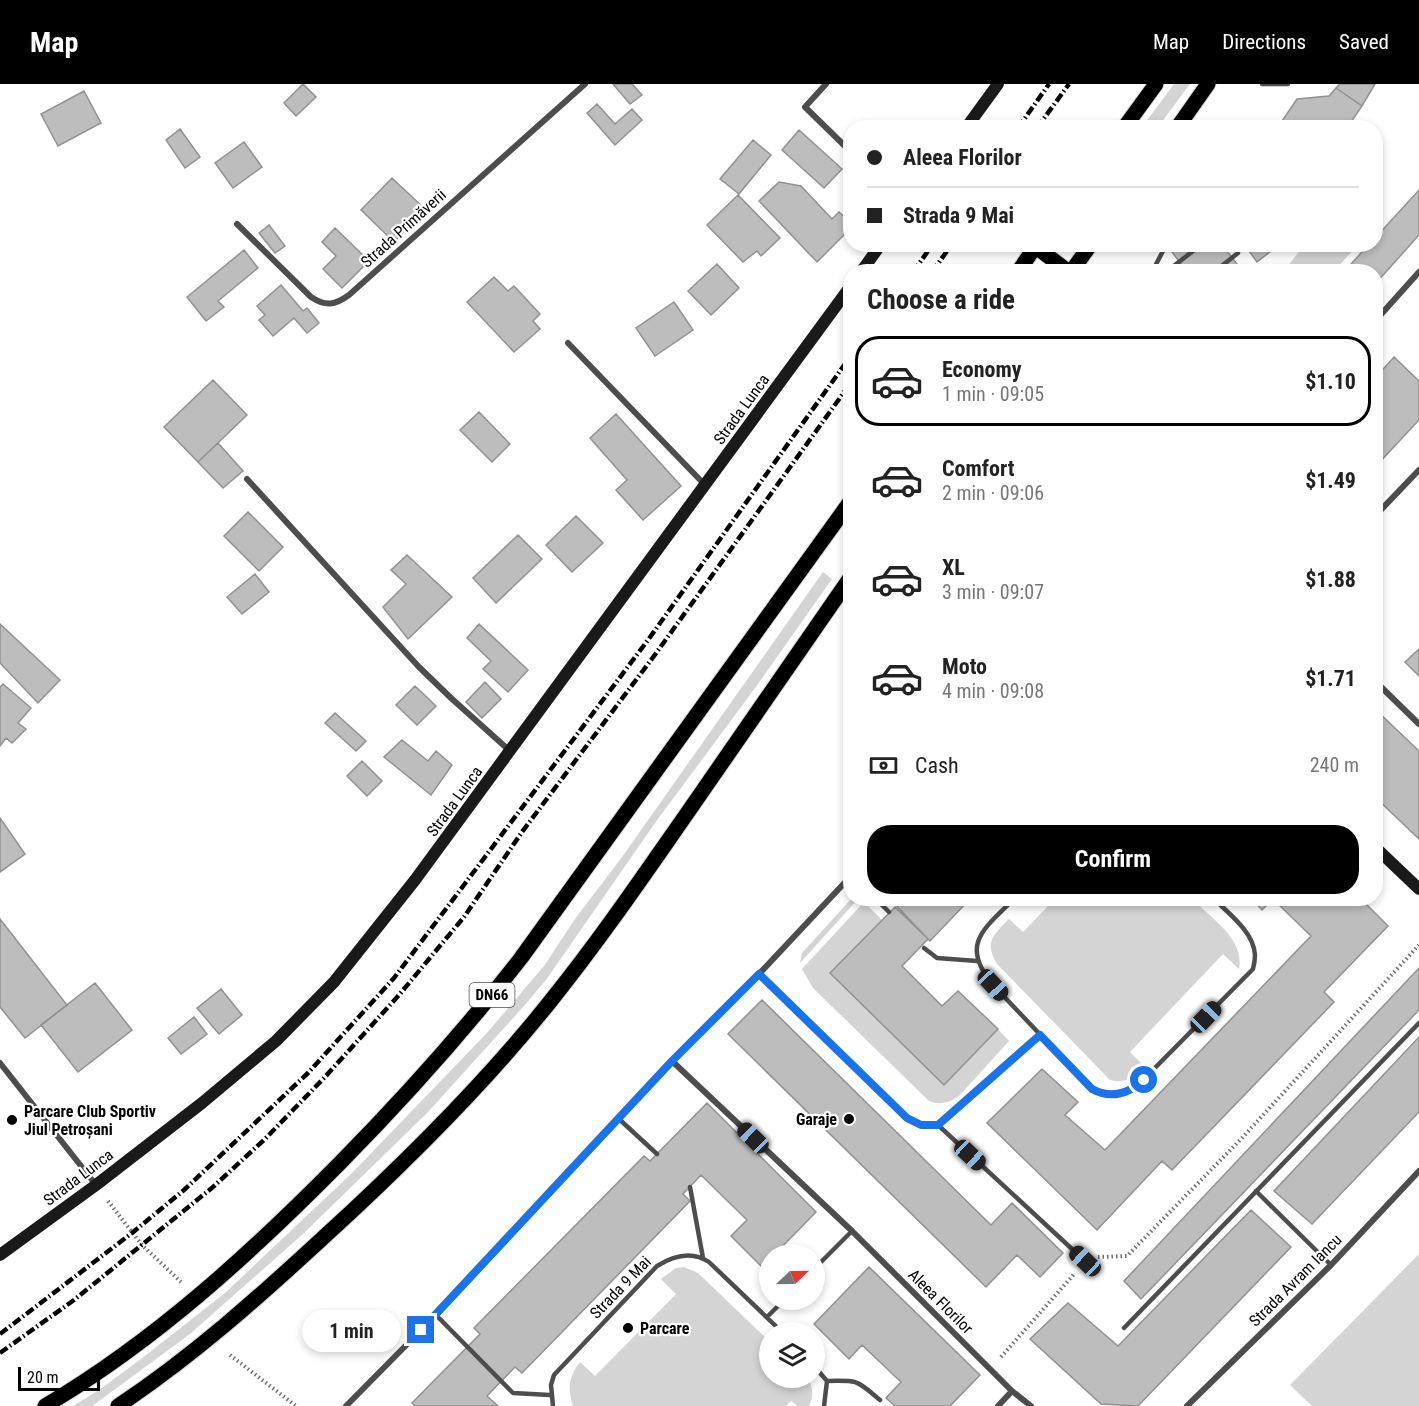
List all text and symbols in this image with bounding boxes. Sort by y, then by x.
text: Map [30,26,78,59]
text: Map [1153,30,1189,54]
text: Directions [1222,30,1306,54]
text: Saved [1339,30,1389,54]
text: Aleea Florilor [903,145,1022,170]
street label: Strada Primăverii [357,185,450,272]
text: Strada 9 Mai [903,203,1014,228]
text: Choose a ride [867,284,1015,316]
icon: car [870,354,924,408]
text: Economy [942,357,1022,382]
text: $1.10 [1305,369,1356,394]
street label: Strada Lunca [710,370,773,448]
text: 1 min · 09:05 [942,382,1044,406]
icon: car [870,453,924,507]
text: Comfort [942,456,1015,481]
text: $1.49 [1305,468,1356,493]
text: 2 min · 09:06 [942,481,1044,505]
icon: car [870,552,924,606]
text: XL [942,555,965,580]
text: $1.88 [1305,567,1356,592]
text: 3 min · 09:07 [942,580,1044,604]
icon: car [870,651,924,705]
text: Moto [942,654,987,679]
text: $1.71 [1305,666,1356,691]
text: 4 min · 09:08 [942,679,1044,703]
icon: cash [867,749,900,782]
text: Cash [915,753,959,778]
text: 240 m [1310,753,1359,777]
street label: Strada Lunca [423,762,486,840]
button: Confirm [867,825,1359,894]
car [974,966,1012,1004]
road number: DN66 [470,983,514,1007]
car [1187,998,1225,1036]
route start [1130,1066,1157,1093]
place label: Parcare Club Sportiv Jiul Petroșani [24,1102,156,1139]
place label: Garaje [796,1110,837,1129]
marker: Garaje [842,1112,856,1126]
marker: Parcare Club Sportiv Jiul Petroșani [5,1113,19,1127]
car [734,1119,772,1157]
car [951,1136,989,1174]
street label: Strada Lunca [40,1145,117,1210]
street label: Strada Avram Iancu [1245,1230,1345,1330]
car [1066,1242,1104,1280]
north arrow [759,1244,825,1310]
map controls [759,1244,825,1388]
street label: Strada 9 Mai [586,1252,655,1323]
street label: Aleea Florilor [904,1265,977,1338]
callout: 1 min [301,1309,400,1351]
route end [407,1316,434,1343]
text: 1 min [329,1319,374,1343]
place label: Parcare [640,1319,690,1338]
marker: Parcare [621,1321,635,1335]
button: layers [759,1322,825,1388]
scale bar [18,1364,100,1392]
text: 20 m [27,1368,59,1387]

